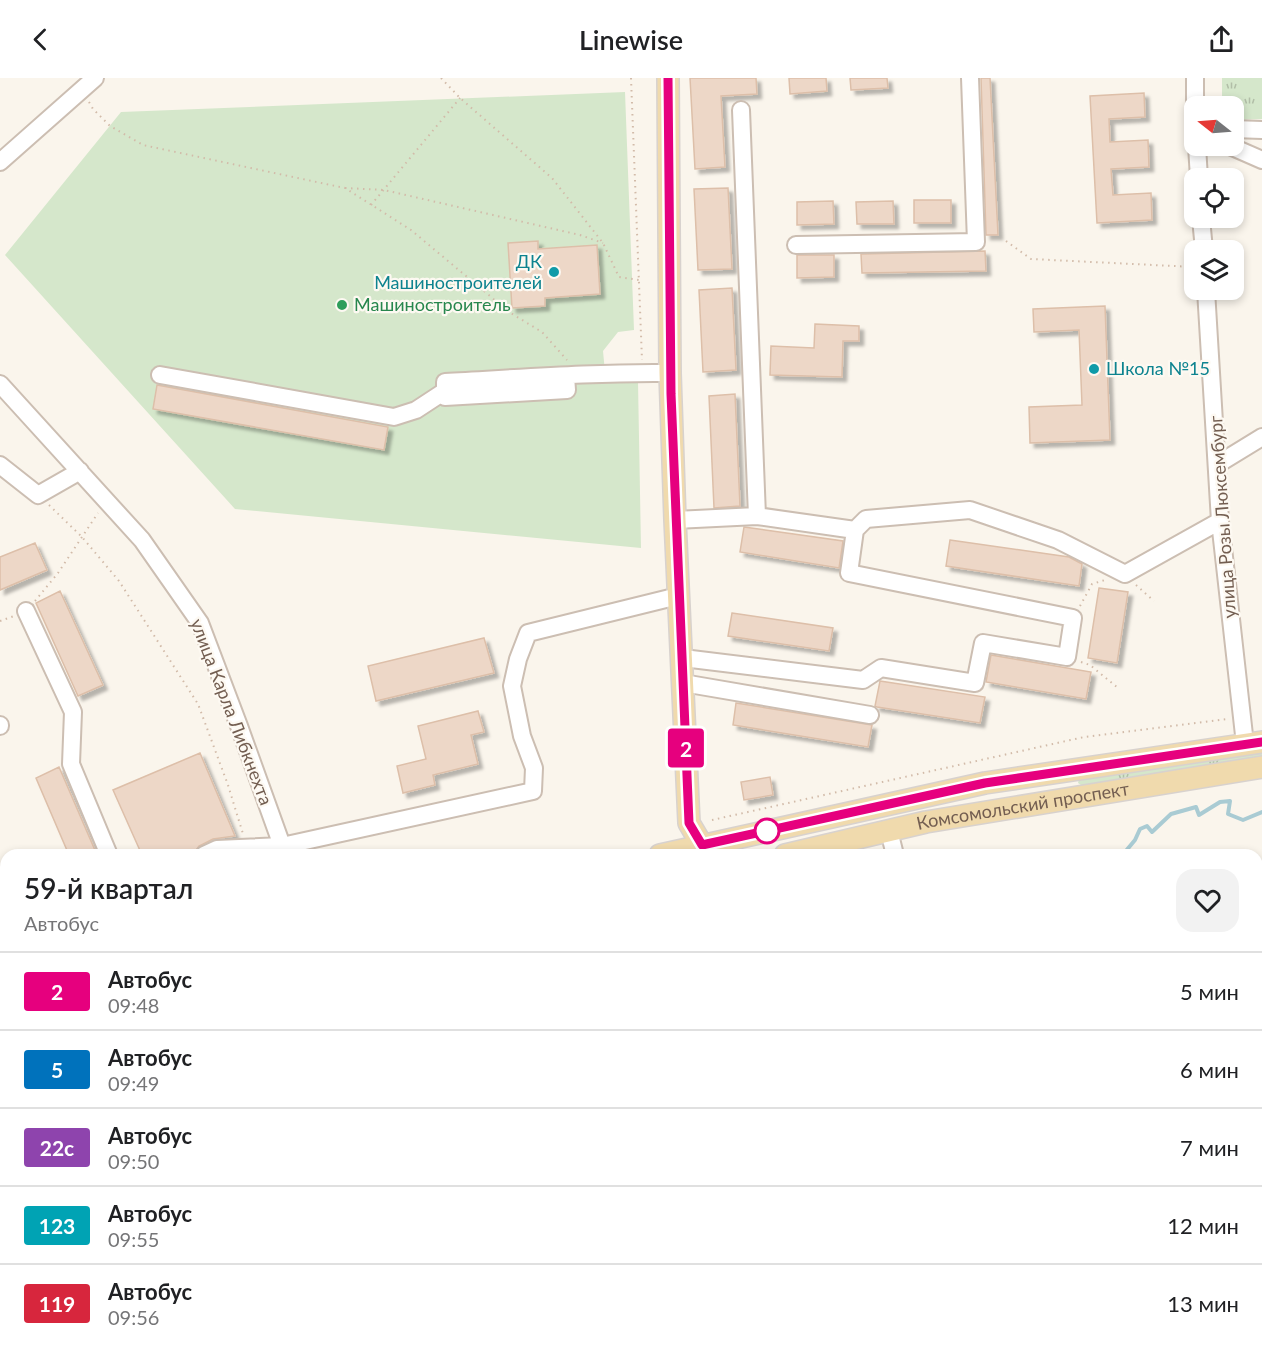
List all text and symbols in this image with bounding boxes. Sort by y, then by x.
icon: back [24,23,57,56]
text: Linewise [579,23,683,56]
icon: share [1205,23,1238,56]
north arrow [1184,96,1244,156]
map controls [1184,96,1244,300]
button: locate [1184,168,1244,228]
button: layers [1184,240,1244,300]
place label: ДК Машиностроителей [374,250,542,293]
marker: ДК Машиностроителей [547,265,561,279]
place label: Машиностроитель [354,293,511,315]
marker: Машиностроитель [335,298,349,312]
place label: Школа №15 [1106,357,1210,379]
marker: Школа №15 [1087,362,1101,376]
street label: улица Розы Люксембург [1204,414,1240,619]
street label: улица Карла Либкнехта [186,615,278,808]
line badge: 2 [666,728,706,768]
text: 2 [680,736,692,761]
street label: Комсомольский проспект [914,777,1131,834]
unlabelled marker [754,818,780,844]
button: heart [1176,869,1239,932]
text: 59-й квартал [24,871,193,905]
text: Автобус [24,911,99,935]
text: Автобус [108,966,192,993]
text: 5 мин [1180,978,1239,1005]
text: 2 [51,979,63,1004]
text: 09:48 [108,993,159,1017]
text: Автобус [108,1044,192,1071]
text: 6 мин [1180,1056,1239,1083]
text: 5 [51,1057,63,1082]
text: 09:49 [108,1071,159,1095]
text: Автобус [108,1122,192,1149]
text: 7 мин [1180,1134,1239,1161]
text: 22с [40,1135,74,1160]
text: 09:50 [108,1149,159,1173]
text: Автобус [108,1200,192,1227]
text: 12 мин [1167,1212,1239,1239]
text: 123 [39,1213,75,1238]
text: 09:55 [108,1227,159,1251]
text: Автобус [108,1278,192,1305]
text: 13 мин [1167,1290,1239,1317]
text: 119 [39,1291,75,1316]
text: 09:56 [108,1305,159,1329]

